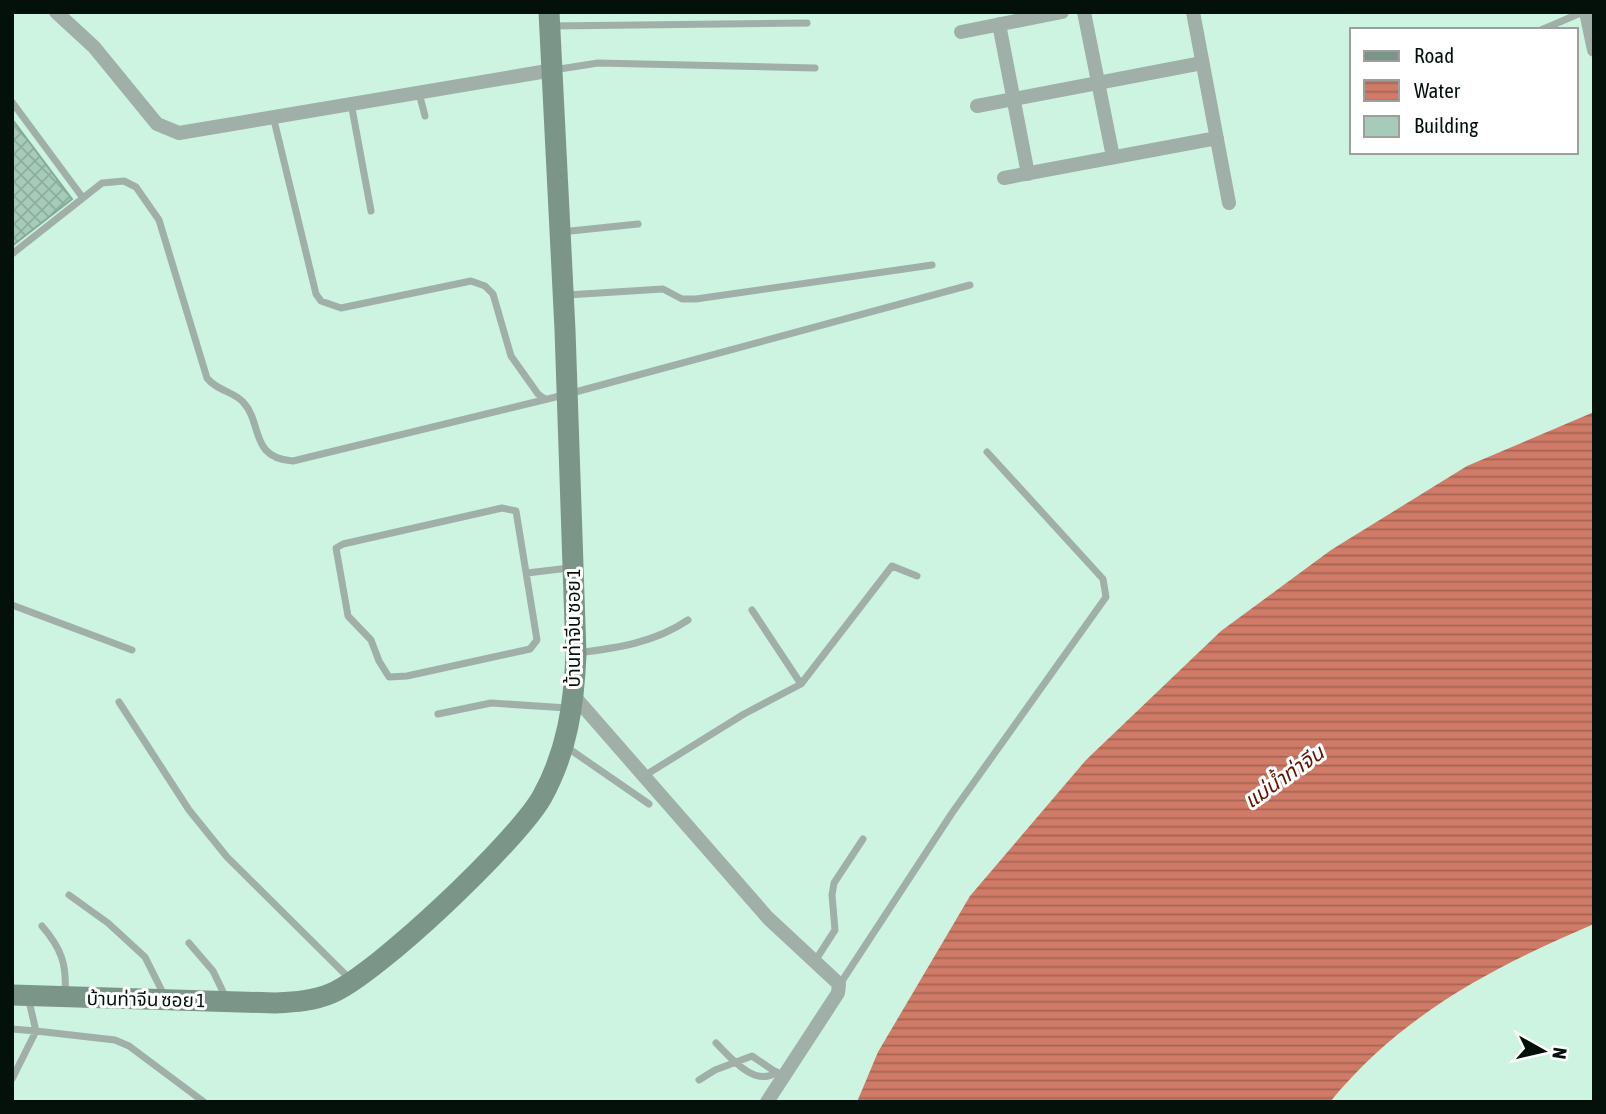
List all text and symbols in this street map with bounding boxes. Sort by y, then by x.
legend [1350,28,1578,154]
text: Road [1414,43,1454,67]
text: Water [1414,78,1461,102]
text: Building [1414,113,1478,137]
street label: บ้านท่าจีน ซอย 1 [562,569,584,687]
water label: แม่น้ำท่าจีน [1238,738,1329,812]
street label: บ้านท่าจีน ซอย 1 [86,987,206,1011]
north arrow [1508,1016,1578,1086]
text: N [1548,1046,1572,1060]

